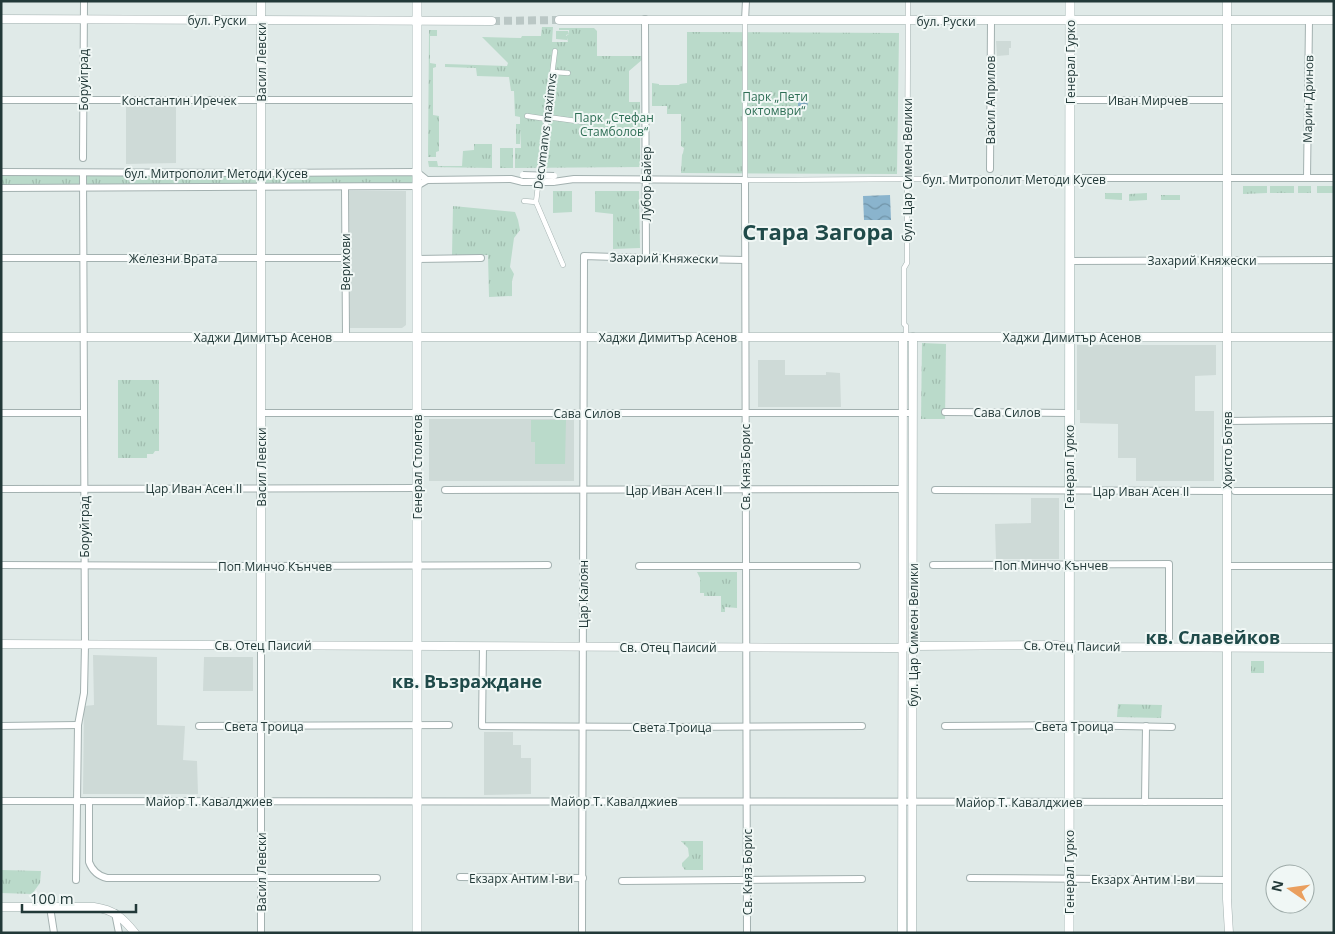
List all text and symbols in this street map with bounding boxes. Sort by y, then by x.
street label: бул. Руски [187,12,247,29]
street label: бул. Руски [916,13,976,30]
street label: Генерал Гурко [1062,20,1079,104]
street label: Васил Левски [253,22,270,102]
street label: Боруйград [75,49,92,111]
street label: Марин Дринов [1299,55,1317,143]
street label: Васил Априлов [982,56,999,144]
street label: Decvmanvs maximvs [529,72,561,190]
park label: Парк „Пети октомври“ [742,88,808,119]
street label: Константин Иречек [121,92,237,109]
street label: Иван Мирчев [1108,92,1188,109]
street label: бул. Цар Симеон Велики [899,98,916,242]
park label: Парк „Стефан Стамболов“ [574,109,654,140]
street label: Лубор Байер [638,147,655,221]
street label: бул. Митрополит Методи Кусев [124,165,308,182]
street label: бул. Митрополит Методи Кусев [922,171,1106,188]
district label: Стара Загора [742,216,894,246]
street label: Верихови [337,233,354,291]
street label: Захарий Княжески [609,249,719,267]
street label: Железни Врата [129,250,217,267]
street label: Захарий Княжески [1147,252,1257,269]
street label: Хаджи Димитър Асенов [194,329,332,346]
street label: Хаджи Димитър Асенов [599,329,737,346]
street label: Хаджи Димитър Асенов [1003,329,1141,346]
street label: Сава Силов [973,404,1041,421]
street label: Сава Силов [553,405,621,422]
street label: Христо Ботев [1219,411,1236,489]
street label: Генерал Столетов [409,414,426,520]
street label: Св. Княз Борис [737,424,754,510]
street label: Генерал Гурко [1061,425,1078,509]
street label: Васил Левски [253,427,270,507]
street label: Цар Иван Асен II [146,480,242,497]
street label: Цар Иван Асен II [626,482,722,499]
street label: Цар Иван Асен II [1093,483,1189,500]
street label: Боруйград [76,496,93,558]
street label: Поп Минчо Кънчев [994,557,1108,574]
street label: Поп Минчо Кънчев [218,558,332,575]
street label: Цар Калоян [575,560,592,628]
street label: бул. Цар Симеон Велики [905,563,922,707]
district label: кв. Славейков [1146,625,1280,649]
street label: Св. Отец Паисий [214,637,312,654]
street label: Св. Отец Паисий [1023,637,1121,655]
street label: Св. Отец Паисий [619,639,717,656]
district label: кв. Възраждане [392,669,542,693]
street label: Света Троица [224,718,304,735]
street label: Света Троица [1034,718,1114,735]
street label: Света Троица [632,719,712,736]
street label: Майор Т. Кавалджиев [145,793,273,810]
street label: Майор Т. Кавалджиев [550,793,678,810]
street label: Майор Т. Кавалджиев [955,794,1083,811]
street label: Св. Княз Борис [739,829,756,915]
street label: Генерал Гурко [1061,830,1078,914]
street label: Васил Левски [253,832,270,912]
north arrow [1265,864,1315,914]
street label: Екзарх Антим I-ви [469,870,573,887]
street label: Екзарх Антим I-ви [1091,871,1195,888]
text: N [1266,878,1287,894]
scale bar [22,882,136,914]
text: 100 m [30,888,74,908]

